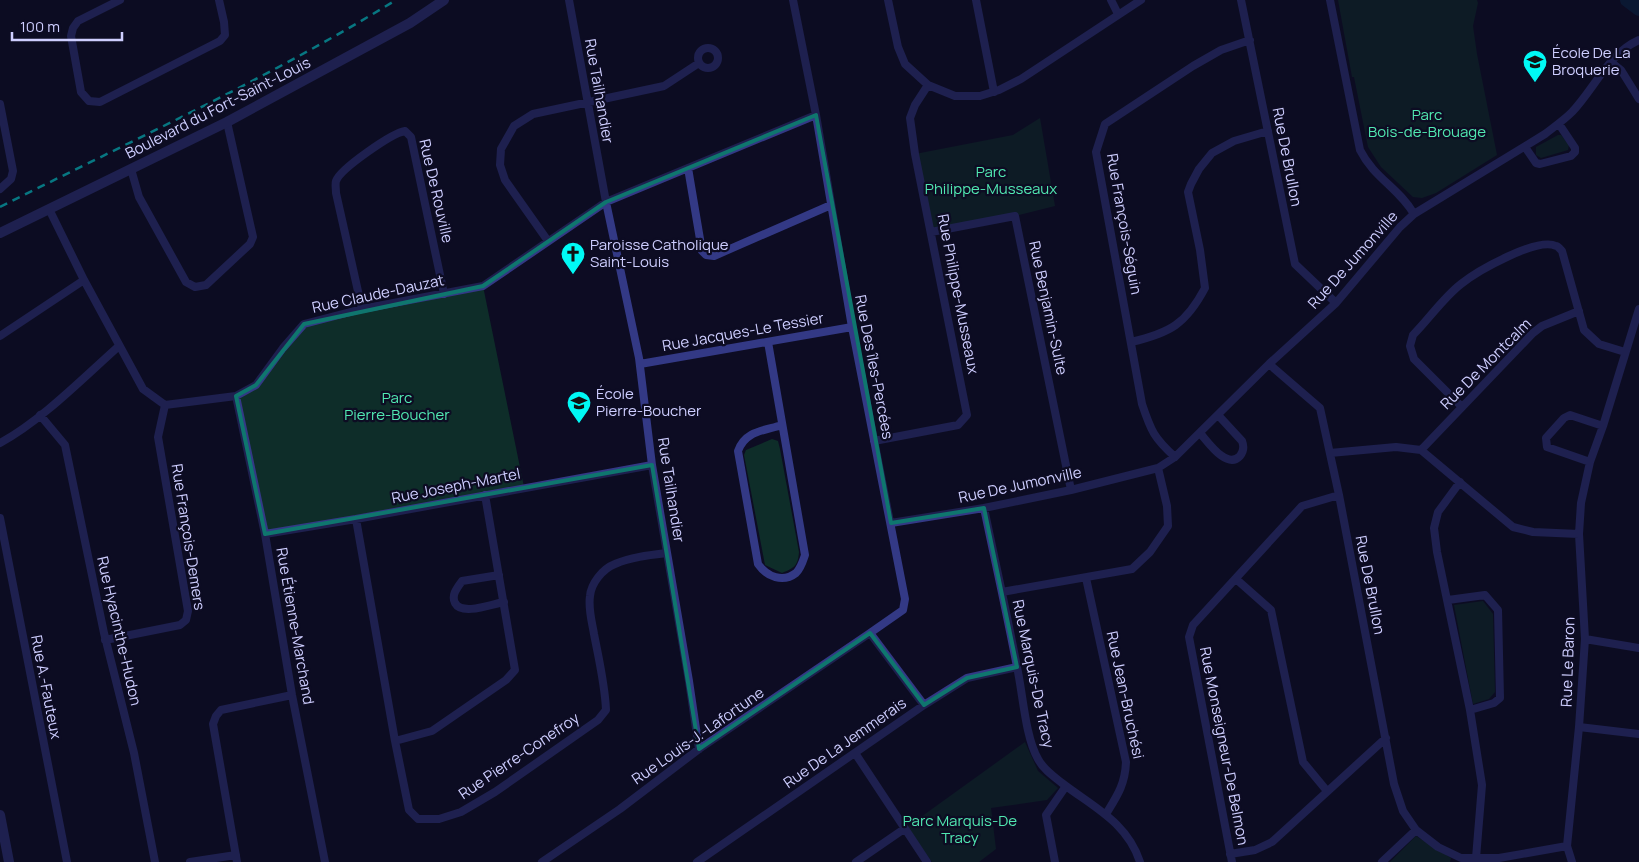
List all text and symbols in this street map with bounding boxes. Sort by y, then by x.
scale bar [12,10,122,42]
text: 100 m [20,16,60,37]
street label: Rue Tailhandier [580,37,619,146]
place label: École De La Broquerie [1552,42,1631,80]
school or university icon: École De La Broquerie [1522,49,1548,83]
street label: Boulevard du Fort-Saint-Louis [121,52,314,164]
park label: Parc Bois-de-Brouage [1368,104,1486,142]
street label: Rue De Brullon [1268,106,1307,208]
street label: Rue De Rouville [414,137,459,245]
street label: Rue François-Séguin [1102,152,1147,296]
park label: Parc Philippe-Musseaux [925,161,1057,199]
street label: Rue De Jumonville [1303,206,1402,313]
street label: Rue Philippe-Musseaux [933,212,984,376]
place label: Paroisse Catholique Saint-Louis [590,234,729,272]
street label: Rue Benjamin-Sulte [1024,239,1073,377]
church icon: Paroisse Catholique Saint-Louis [560,241,586,275]
street label: Rue Claude-Dauzat [310,269,446,318]
street label: Rue Des îles-Percées [850,293,899,441]
street label: Rue Jacques-Le Tessier [660,307,826,356]
street label: Rue De Montcalm [1435,313,1536,414]
place label: École Pierre-Boucher [596,383,702,421]
park label: Parc Pierre-Boucher [344,387,450,425]
school or university icon: École Pierre-Boucher [566,390,592,424]
street label: Rue Tailhandier [653,436,690,545]
street label: Rue De Jumonville [956,461,1084,508]
street label: Rue François-Demers [167,462,210,612]
street label: Rue Joseph-Martel [390,463,522,508]
street label: Rue De Brullon [1351,534,1390,636]
street label: Rue Étienne-Marchand [271,546,320,706]
street label: Rue Hyacinthe-Hudon [92,554,147,708]
street label: Rue Marquis-De Tracy [1007,598,1060,750]
street label: Rue Le Baron [1555,616,1580,707]
street label: Rue Jean-Bruchési [1102,629,1149,761]
street label: Rue A.-Fauteux [26,633,67,741]
street label: Rue Monseigneur-De Belmon [1195,645,1254,847]
street label: Rue Louis-J.-Lafortune [627,682,768,789]
street label: Rue De La Jemmerais [779,692,910,793]
street label: Rue Pierre-Conefroy [454,707,583,804]
park label: Parc Marquis-De Tracy [903,810,1017,848]

